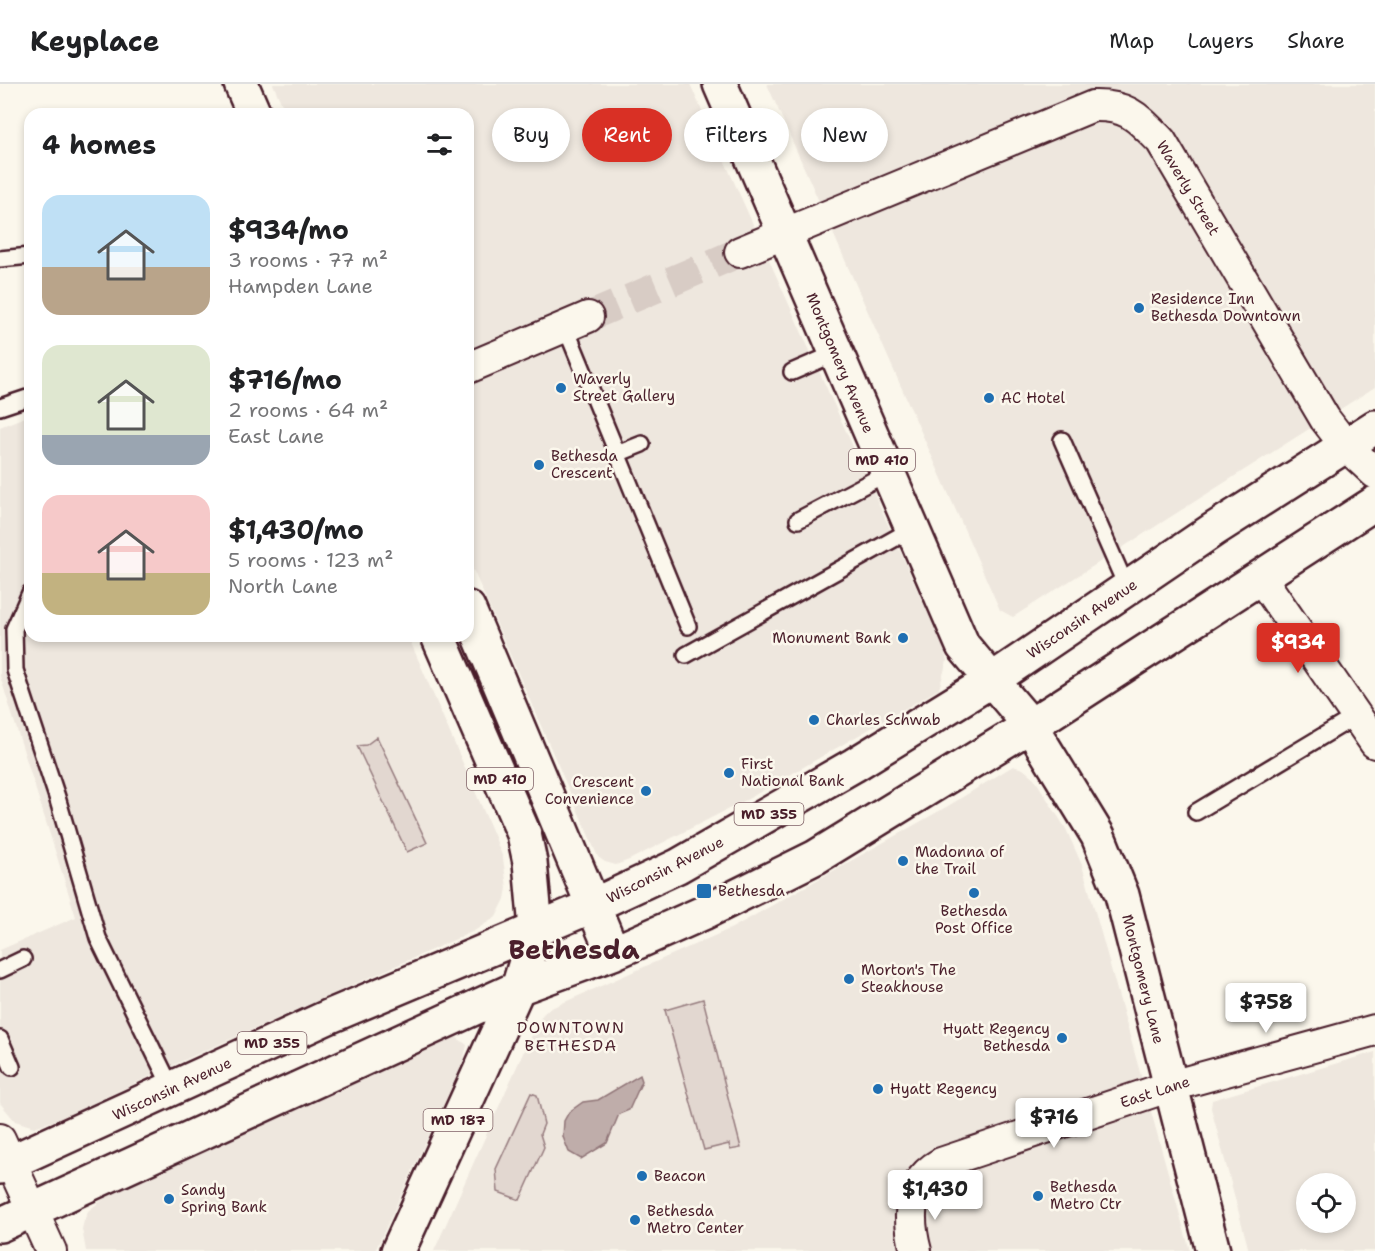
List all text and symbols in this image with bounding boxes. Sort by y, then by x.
text: Keyplace [30,22,160,60]
text: Map [1109,27,1154,55]
text: Layers [1187,27,1254,55]
text: Share [1287,27,1345,55]
chip: Buy [492,108,570,162]
chip: Rent [582,108,672,162]
chip: Filters [684,108,789,162]
chip: New [801,108,888,162]
text: 4 homes [42,127,156,162]
icon: filters [423,128,456,161]
street label: Waverly Street [1152,137,1224,239]
text: $934/mo [228,212,349,247]
icon: home [90,219,162,291]
text: 3 rooms · 77 m² [228,247,388,273]
text: Hampden Lane [228,273,373,299]
place label: Residence Inn Bethesda Downtown [1151,289,1301,326]
street label: Montgomery Avenue [801,290,879,436]
marker: Residence Inn Bethesda Downtown [1132,301,1146,315]
text: $716/mo [228,362,342,397]
icon: home [90,369,162,441]
place label: Waverly Street Gallery [573,369,675,406]
marker: Waverly Street Gallery [554,381,568,395]
place label: AC Hotel [1001,388,1066,408]
marker: AC Hotel [982,391,996,405]
text: 2 rooms · 64 m² [228,397,388,423]
text: East Lane [228,423,324,449]
place label: Bethesda Crescent [551,446,618,483]
road number: MD 410 [849,449,915,471]
marker: Bethesda Crescent [532,458,546,472]
text: $1,430/mo [228,512,364,547]
icon: home [90,519,162,591]
text: 5 rooms · 123 m² [228,547,394,573]
text: North Lane [228,573,338,599]
street label: Wisconsin Avenue [1023,575,1141,663]
pin: $934 [1262,623,1334,674]
place label: Monument Bank [772,628,891,648]
text: $934 [1271,629,1325,655]
marker: Monument Bank [896,631,910,645]
place label: Charles Schwab [826,710,941,730]
marker: Charles Schwab [807,713,821,727]
place label: First National Bank [741,754,845,791]
marker: First National Bank [722,766,736,780]
road number: MD 410 [467,768,533,790]
place label: Crescent Convenience [545,772,634,809]
marker: Crescent Convenience [639,784,653,798]
road number: MD 355 [734,803,804,825]
street label: Wisconsin Avenue [603,832,727,908]
place label: Madonna of the Trail [915,842,1005,879]
marker: Madonna of the Trail [896,854,910,868]
place label: Bethesda [718,881,785,901]
marker: Bethesda [695,882,713,900]
marker: Bethesda Post Office [967,886,981,900]
place label: Bethesda Post Office [935,901,1013,938]
street label: Montgomery Lane [1117,912,1169,1046]
district label: Bethesda [508,931,640,968]
place label: Morton's The Steakhouse [861,960,956,997]
marker: Morton's The Steakhouse [842,972,856,986]
pin: $758 [1230,983,1302,1034]
text: $758 [1239,989,1293,1015]
district label: DOWNTOWN BETHESDA [517,1017,625,1056]
place label: Hyatt Regency Bethesda [943,1019,1051,1056]
marker: Hyatt Regency Bethesda [1055,1031,1069,1045]
road number: MD 355 [238,1032,306,1054]
street label: Wisconsin Avenue [109,1053,235,1125]
street label: East Lane [1118,1071,1192,1113]
place label: Hyatt Regency [890,1079,997,1099]
marker: Hyatt Regency [871,1082,885,1096]
pin: $716 [1018,1098,1090,1149]
text: $716 [1029,1104,1079,1130]
road number: MD 187 [424,1109,492,1131]
place label: Beacon [654,1166,706,1186]
marker: Beacon [635,1169,649,1183]
pin: $1,430 [886,1170,984,1221]
map controls [1296,1173,1356,1233]
button: locate [1296,1173,1356,1233]
text: $1,430 [902,1176,968,1202]
place label: Bethesda Metro Ctr [1050,1177,1122,1214]
place label: Sandy Spring Bank [181,1180,267,1217]
marker: Bethesda Metro Ctr [1031,1189,1045,1203]
marker: Sandy Spring Bank [162,1192,176,1206]
place label: Bethesda Metro Center [647,1201,744,1238]
marker: Bethesda Metro Center [628,1213,642,1227]

